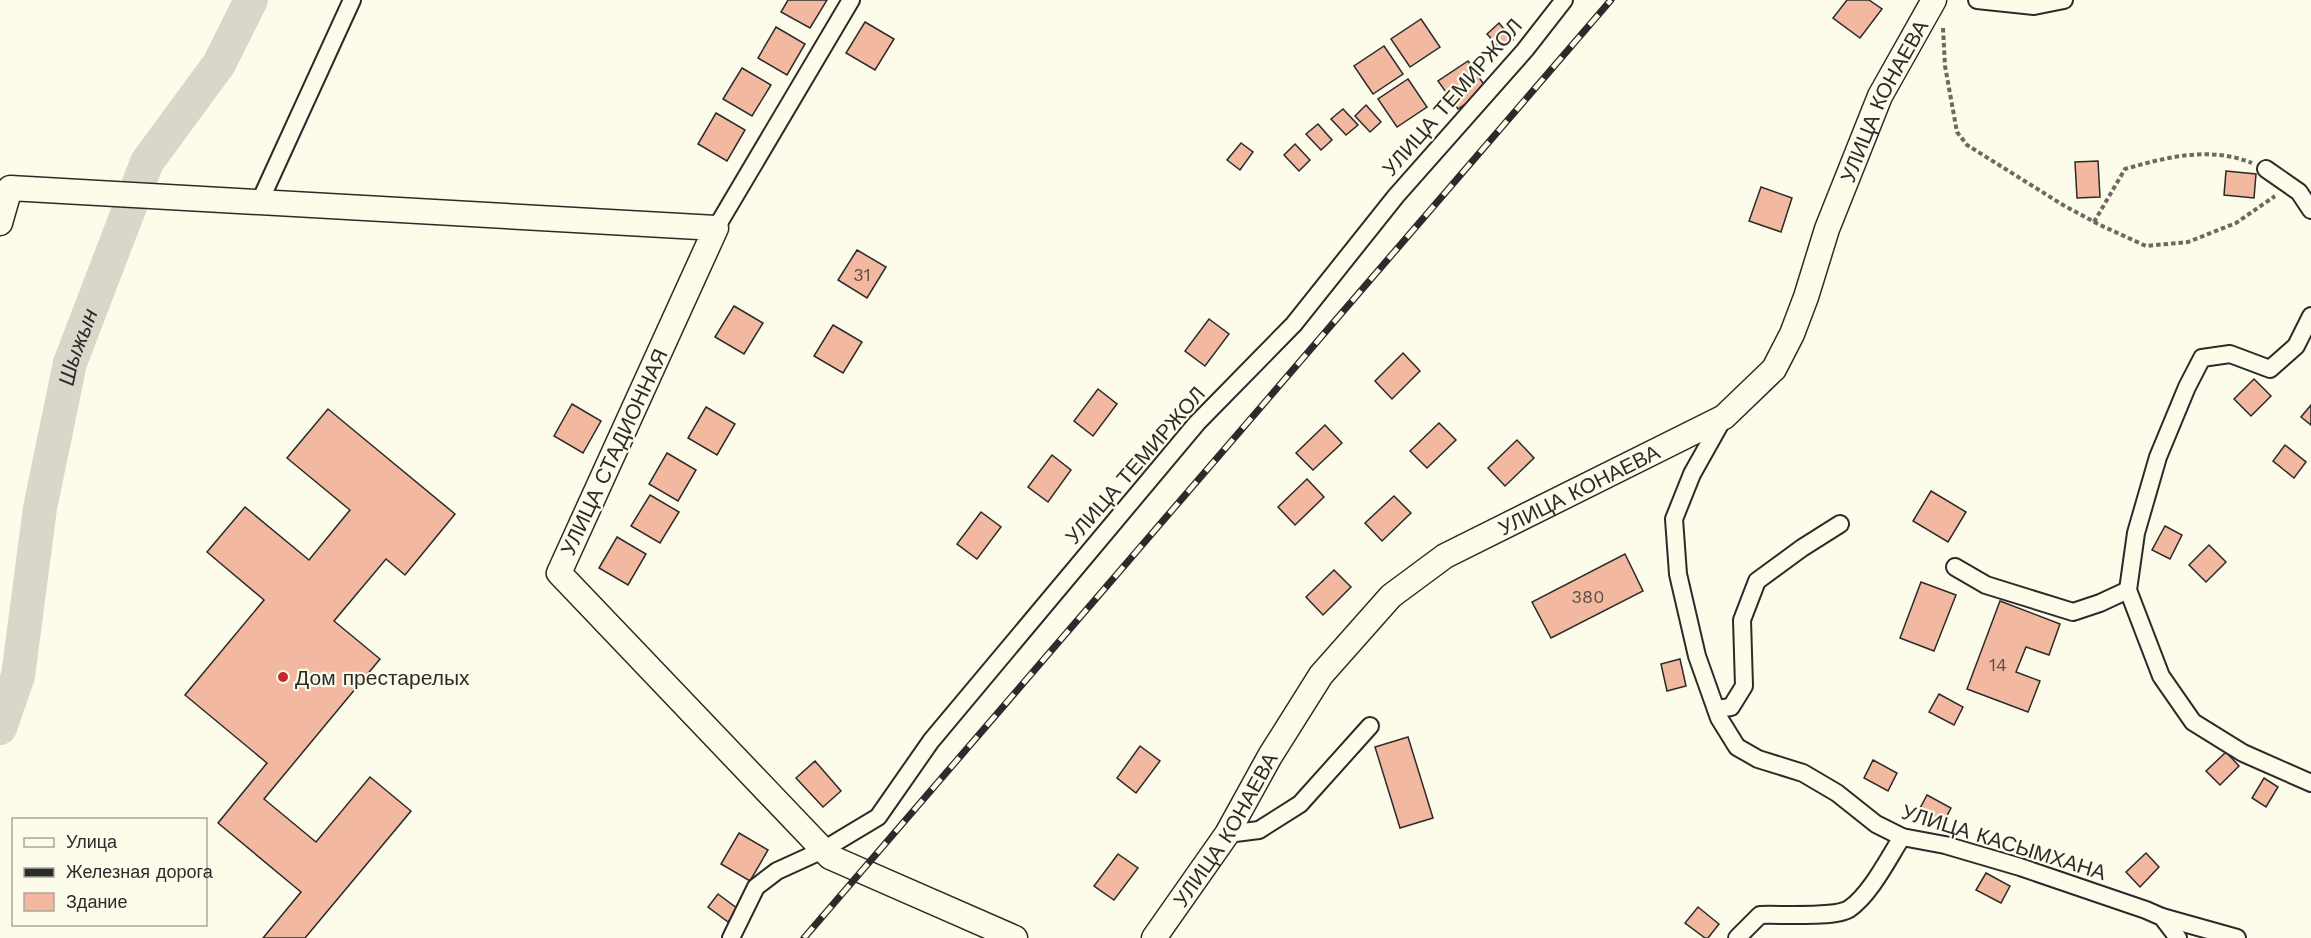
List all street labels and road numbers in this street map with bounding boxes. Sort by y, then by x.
street label: УЛИЦА ТЕМИРЖОЛ [1377,13,1527,181]
street label: УЛИЦА КОНАЕВА [1835,15,1933,186]
street label: УЛИЦА СТАДИОННАЯ [555,345,673,559]
street label: УЛИЦА ТЕМИРЖОЛ [1060,381,1210,549]
street label: УЛИЦА КОНАЕВА [1494,439,1664,540]
street label: УЛИЦА КОНАЕВА [1168,748,1282,911]
street label: УЛИЦА КАСЫМХАНА [1899,799,2109,885]

